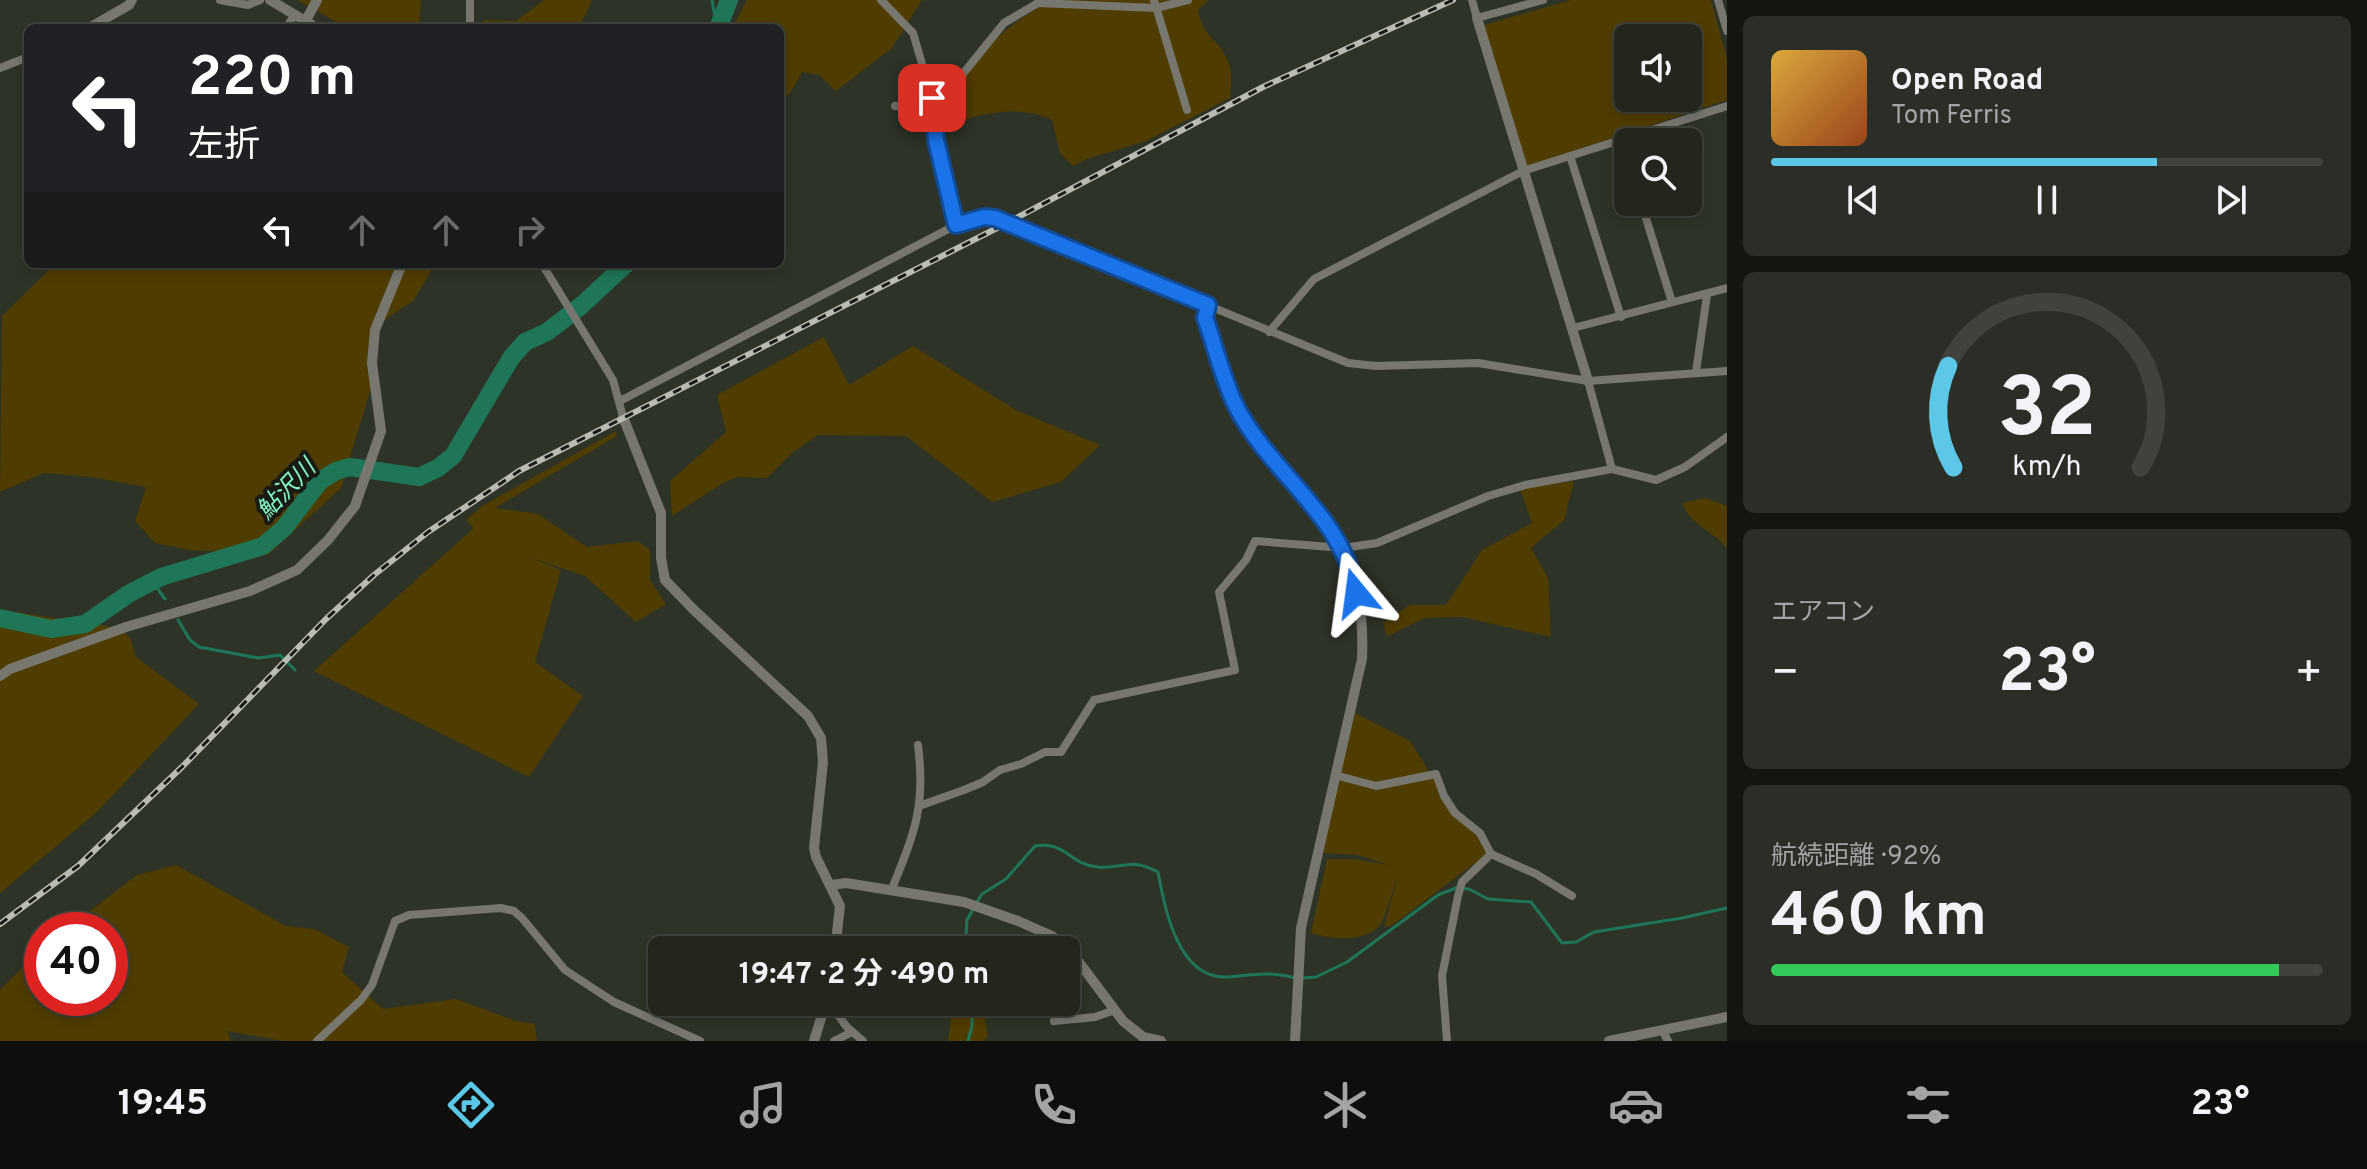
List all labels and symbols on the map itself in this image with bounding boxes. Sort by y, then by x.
pin [898,64,966,132]
water label: 鮎沢川 [252,452,325,527]
position arrow [1314,551,1398,635]
speed limit sign: 40 [24,912,128,1016]

